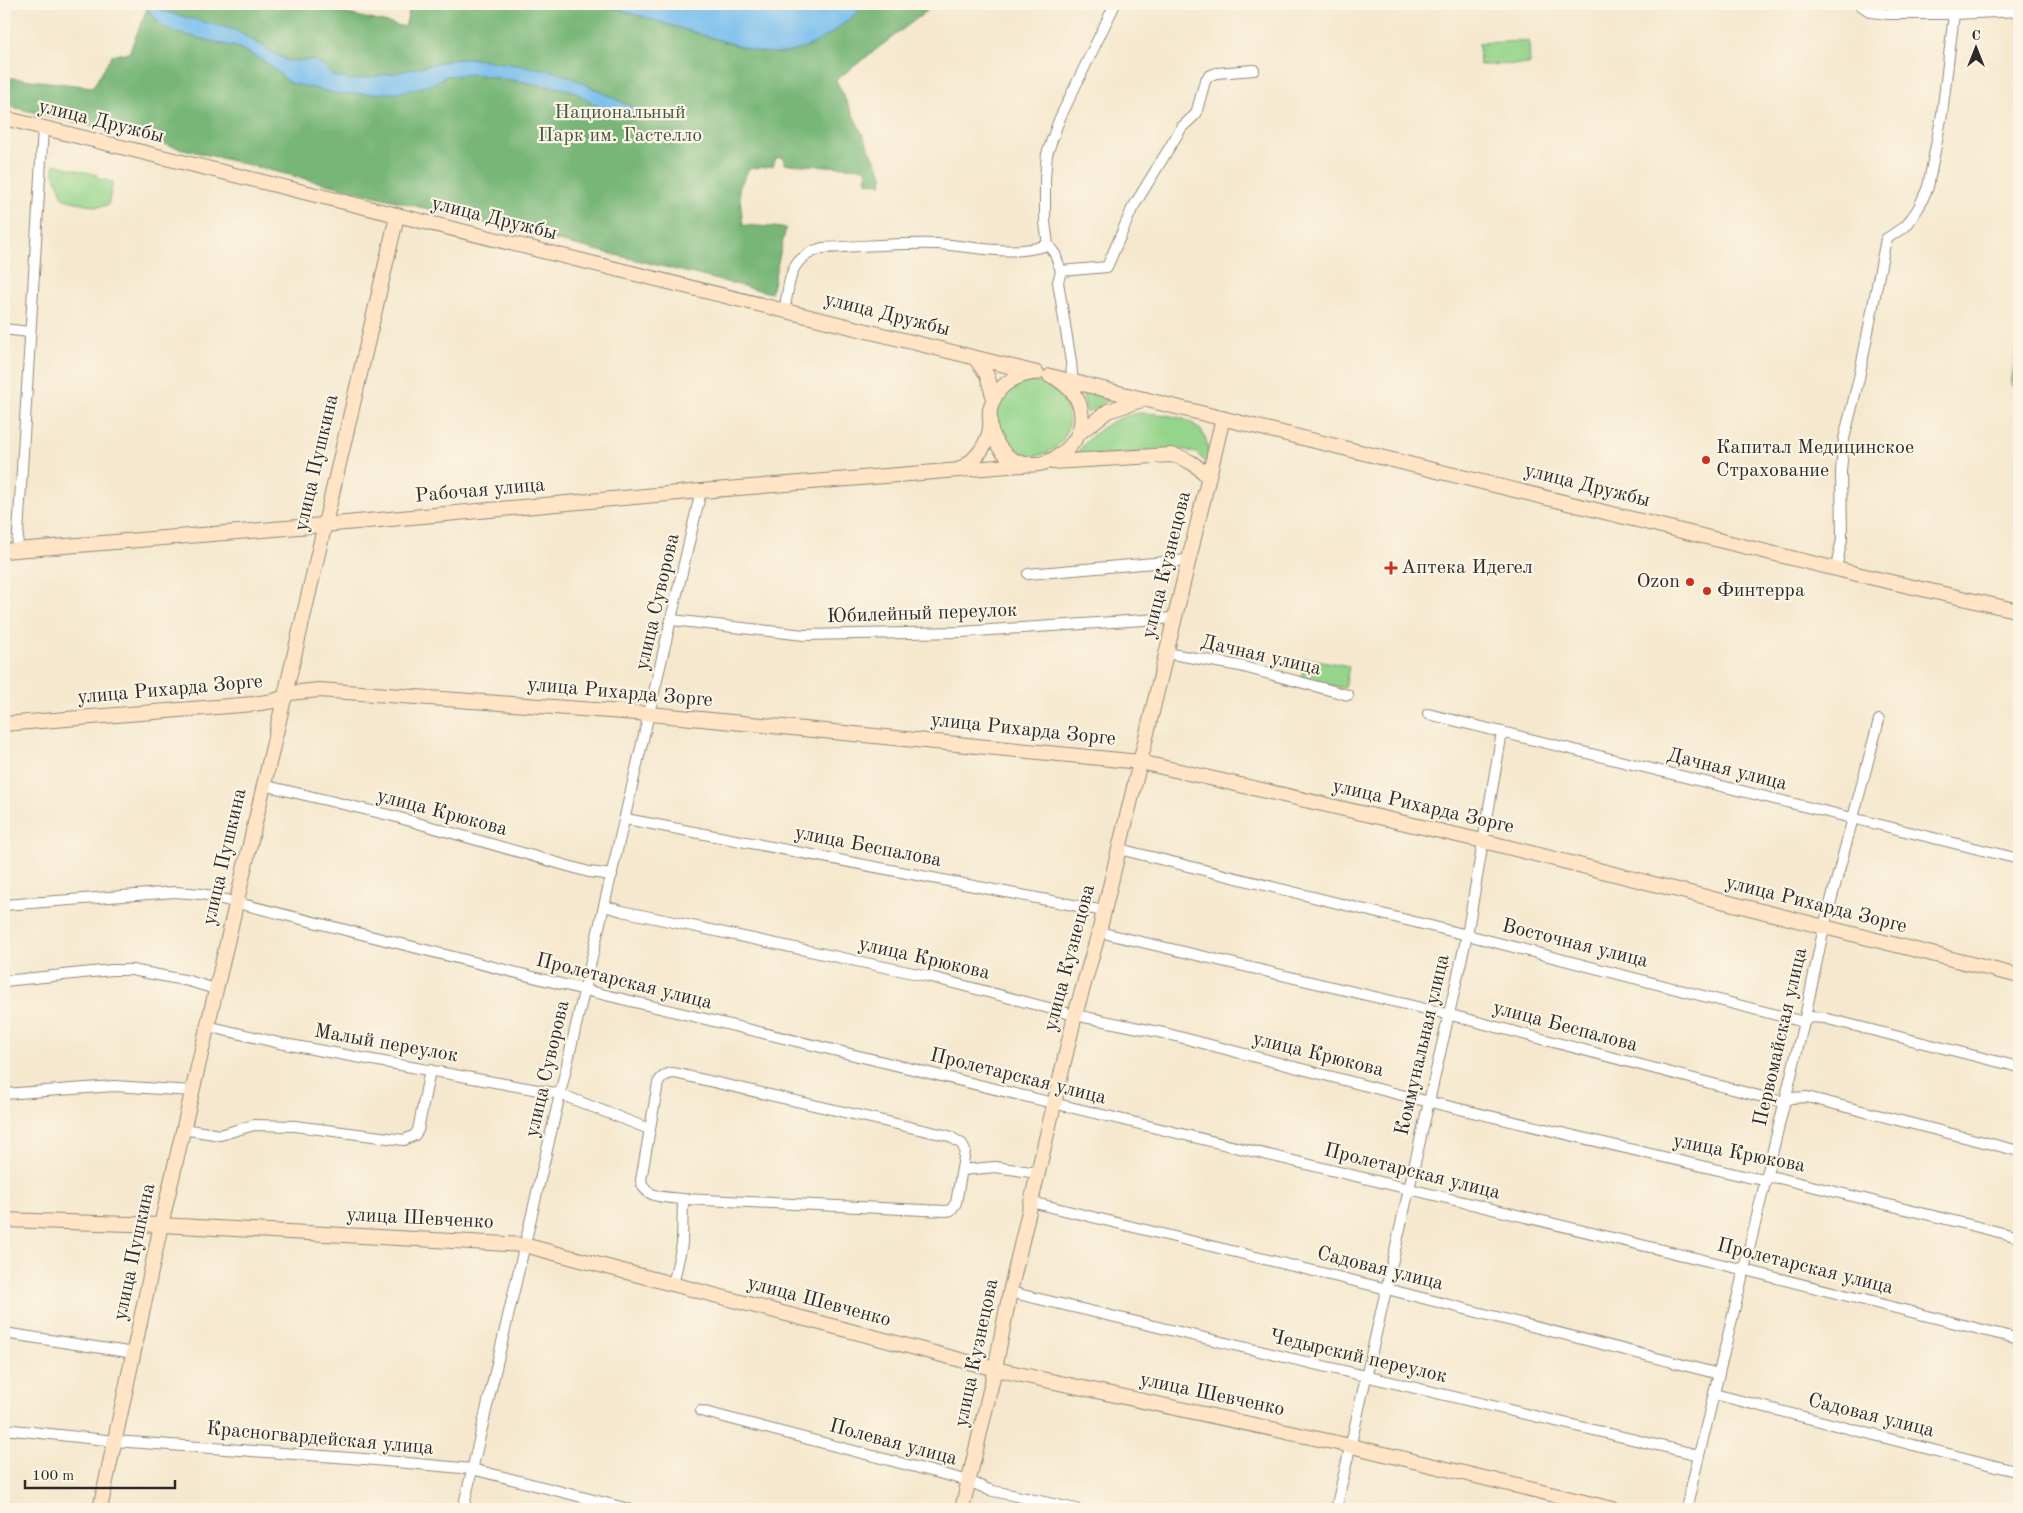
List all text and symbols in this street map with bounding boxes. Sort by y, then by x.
north arrow [1950,22,2000,72]
text: С [1971,29,1981,43]
street label: улица Дружбы [36,97,166,147]
park label: Национальный Парк им. Гастелло [538,103,702,146]
street label: улица Дружбы [429,194,559,244]
street label: улица Дружбы [822,290,952,340]
street label: улица Пушкина [292,392,343,533]
place label: Капитал Медицинское Страхование [1716,438,1914,481]
marker: Капитал Медицинское Страхование [1700,454,1712,466]
street label: улица Дружбы [1522,461,1652,511]
street label: Рабочая улица [414,475,546,507]
street label: улица Кузнецова [1139,489,1195,641]
street label: улица Суворова [633,531,684,672]
place label: Аптека Идегел [1401,558,1533,578]
marker: Аптека Идегел [1385,562,1397,574]
place label: Ozon [1636,572,1680,592]
marker: Ozon [1684,576,1696,588]
place label: Финтерра [1717,581,1805,601]
marker: Финтерра [1701,585,1713,597]
street label: Юбилейный переулок [826,601,1018,627]
street label: Дачная улица [1199,632,1323,680]
street label: улица Рихарда Зорге [76,672,264,708]
street label: улица Рихарда Зорге [526,675,714,711]
street label: улица Рихарда Зорге [929,710,1117,750]
street label: Дачная улица [1665,745,1789,795]
street label: улица Рихарда Зорге [1330,776,1516,838]
street label: улица Пушкина [200,786,251,927]
street label: улица Крюкова [374,786,510,840]
street label: улица Беспалова [793,823,943,871]
street label: улица Рихарда Зорге [1723,873,1909,937]
street label: улица Кузнецова [1041,882,1099,1034]
street label: Восточная улица [1500,916,1650,972]
street label: улица Крюкова [856,934,992,984]
street label: Первомайская улица [1751,946,1811,1128]
street label: Пролетарская улица [534,950,714,1014]
street label: Коммунальная улица [1392,952,1454,1138]
street label: улица Суворова [523,998,574,1139]
street label: улица Беспалова [1490,998,1640,1056]
street label: Малый переулок [313,1022,459,1066]
street label: улица Крюкова [1250,1029,1386,1081]
street label: Пролетарская улица [928,1045,1108,1109]
street label: улица Крюкова [1671,1131,1807,1177]
street label: Пролетарская улица [1322,1140,1502,1204]
street label: улица Пушкина [111,1181,159,1323]
street label: улица Шевченко [346,1205,494,1233]
street label: Пролетарская улица [1715,1235,1895,1299]
street label: Садовая улица [1315,1244,1445,1294]
street label: улица Шевченко [745,1273,893,1331]
street label: улица Кузнецова [952,1277,1003,1429]
street label: Чедырский переулок [1267,1327,1449,1387]
street label: улица Шевченко [1138,1370,1286,1420]
street label: Садовая улица [1806,1391,1936,1441]
street label: Полевая улица [827,1416,959,1470]
street label: Красногвардейская улица [206,1419,435,1459]
scale bar [25,1458,175,1490]
text: 100 m [32,1469,74,1484]

